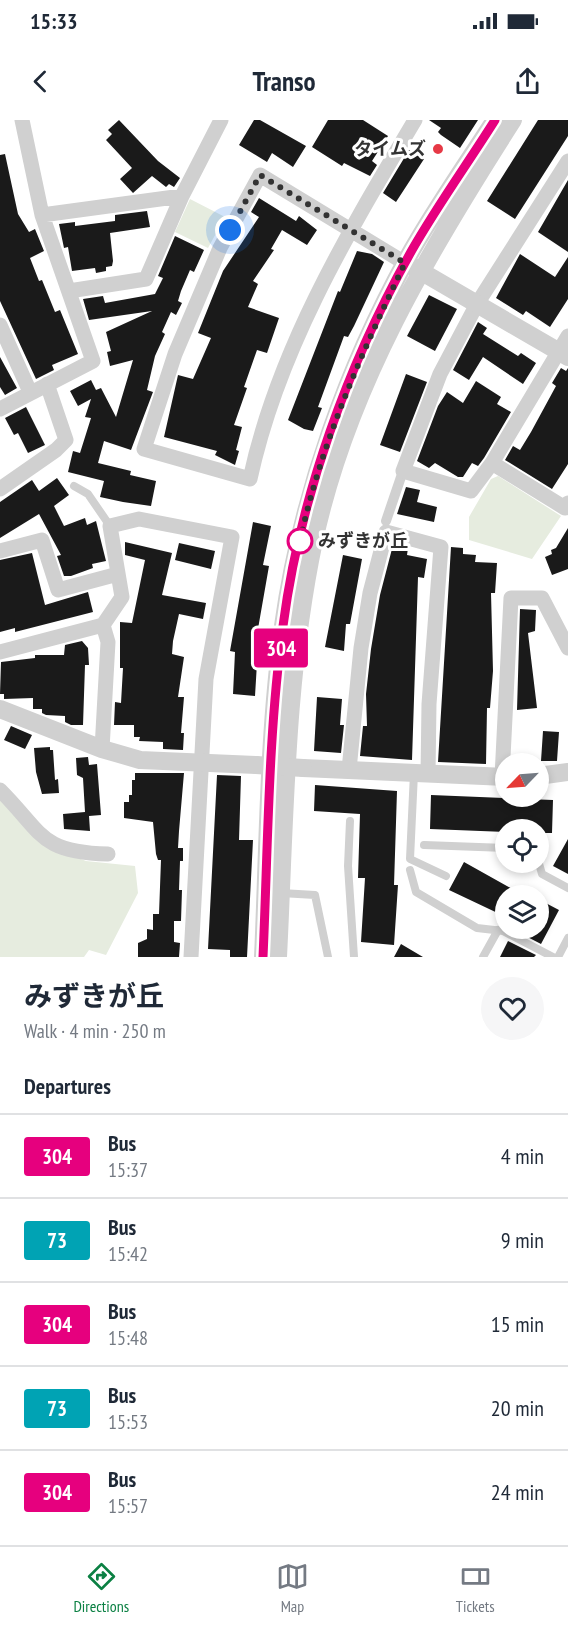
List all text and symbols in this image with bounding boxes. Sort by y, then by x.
text: 15:33 [30,7,78,35]
text: Transo [252,64,316,98]
icon: back [24,65,57,98]
icon: share [511,65,544,98]
place label: タイムズ [354,137,426,160]
marker: タイムズ [431,142,445,156]
your location [215,215,245,245]
marker: みずきが丘 [287,528,313,554]
place label: みずきが丘 [318,529,408,552]
line badge: 304 [246,628,316,668]
text: 304 [266,635,296,662]
north arrow [495,753,549,807]
map controls [495,753,549,939]
button: locate [495,819,549,873]
button: layers [495,885,549,939]
text: みずきが丘 [24,977,164,1014]
button: heart [481,977,544,1040]
text: Walk · 4 min · 250 m [24,1018,166,1044]
text: Departures [24,1072,111,1100]
text: Bus [108,1129,136,1157]
text: 4 min [501,1142,544,1170]
text: 304 [42,1143,72,1170]
text: 15:37 [108,1157,148,1183]
text: Bus [108,1213,136,1241]
text: 9 min [501,1226,544,1254]
text: 73 [47,1227,67,1254]
text: 15:42 [108,1241,148,1267]
text: Bus [108,1297,136,1325]
text: 15 min [491,1310,544,1338]
text: 304 [42,1311,72,1338]
text: 15:48 [108,1325,148,1351]
text: Bus [108,1381,136,1409]
text: 20 min [491,1394,544,1422]
text: 73 [47,1395,67,1422]
text: 15:53 [108,1409,148,1435]
text: Bus [108,1465,136,1493]
text: 24 min [491,1478,544,1506]
text: 304 [42,1479,72,1506]
text: 15:57 [108,1493,148,1519]
tab: Directions [73,1560,129,1616]
tab: Map [276,1560,309,1616]
tab: Tickets [456,1560,495,1616]

